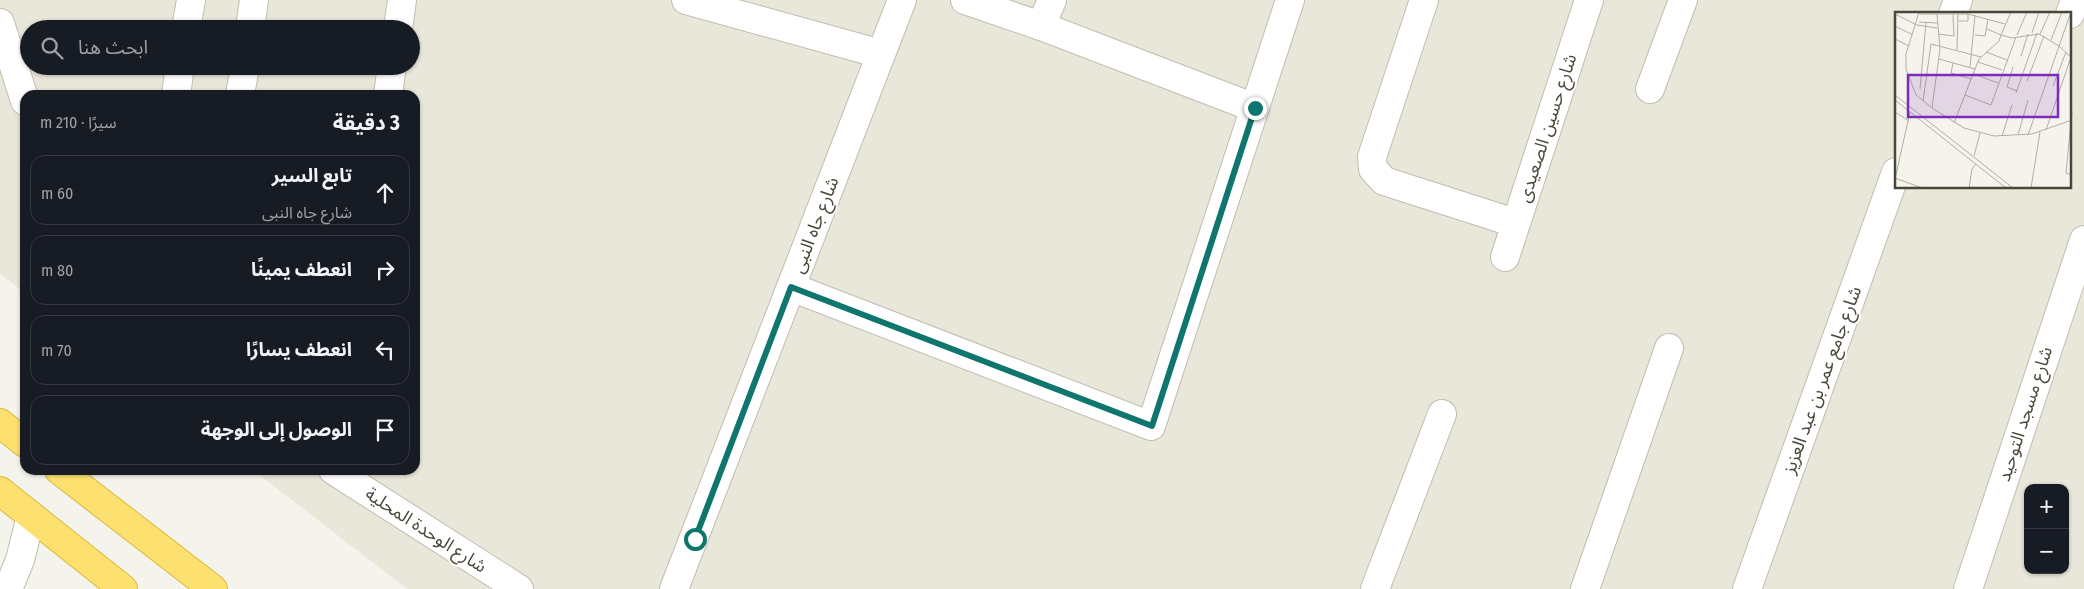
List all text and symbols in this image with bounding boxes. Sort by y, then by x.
inset map [1895,12,2072,189]
search box [20,20,420,75]
icon: search [38,34,66,62]
text: ابحث هنا [78,36,148,59]
street label: شارع حسين الصعيدى [1513,51,1584,206]
route end [1244,97,1267,120]
text: 3 دقيقة [333,110,400,136]
text: سيرًا · 210 m [40,113,117,132]
text: تابع السير [272,164,352,187]
street label: شارع جاه النبى [787,174,846,277]
icon: ahead [371,179,399,207]
text: 60 m [41,184,73,203]
text: شارع جاه النبى [262,203,352,222]
icon: right [371,256,399,284]
text: انعطف يمينًا [251,258,352,281]
text: 80 m [41,261,73,280]
street label: شارع جامع عمر بن عبد العزيز [1777,283,1869,479]
icon: left [371,336,399,364]
text: انعطف يسارًا [246,338,352,361]
text: 70 m [41,341,72,360]
street label: شارع مسجد التوحيد [1993,344,2060,485]
icon: arrive [371,416,399,444]
text: الوصول إلى الوجهة [201,418,352,441]
street label: شارع الوحدة المحلية [360,483,491,580]
map controls [2024,484,2069,574]
button: + [2024,484,2069,529]
route start [684,528,707,551]
button: − [2024,529,2069,574]

